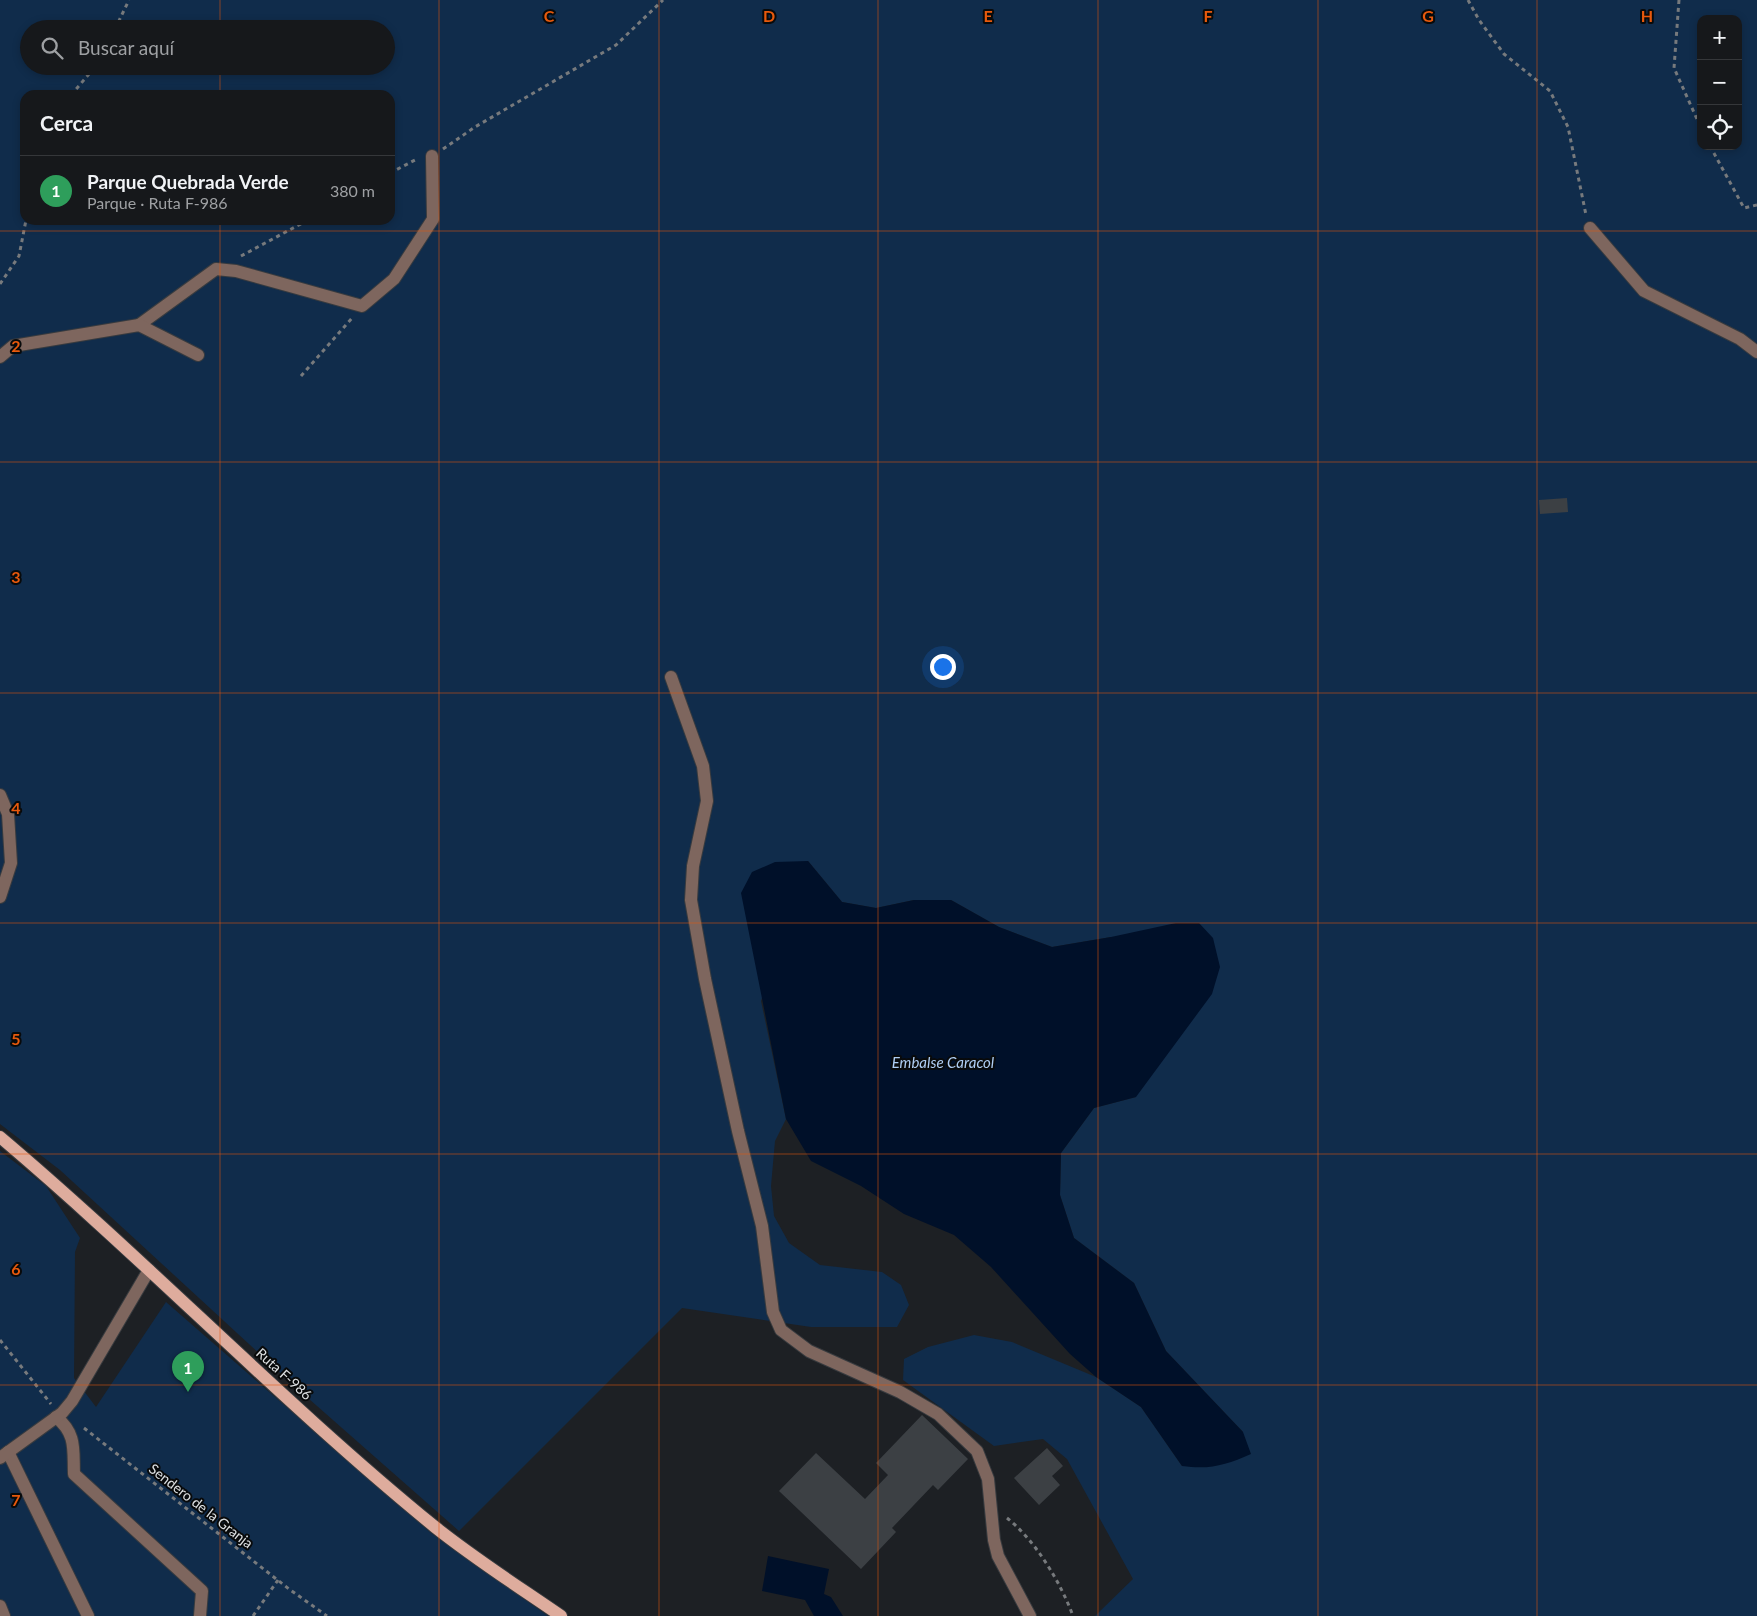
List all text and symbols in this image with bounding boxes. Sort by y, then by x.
text: C [544,6,555,25]
text: D [763,6,775,25]
text: E [983,6,993,25]
text: F [1203,6,1213,25]
text: G [1422,6,1434,25]
text: H [1641,6,1653,25]
map controls [1697,15,1742,150]
button: + [1697,15,1742,60]
search box [20,20,395,75]
icon: search [38,34,66,62]
text: Buscar aquí [78,36,174,59]
button: − [1697,60,1742,105]
button: locate [1697,105,1742,150]
text: Cerca [40,110,93,135]
text: Parque Quebrada Verde [87,170,289,193]
text: 1 [51,181,61,200]
text: 380 m [330,181,375,200]
text: Parque · Ruta F-986 [87,193,228,212]
text: 2 [11,336,21,355]
text: 3 [11,567,21,586]
your location [930,654,956,680]
text: 4 [11,798,21,817]
text: 5 [11,1029,21,1048]
water label: Embalse Caracol [892,1053,995,1071]
text: 6 [11,1259,21,1278]
street label: Ruta F-986 [253,1344,316,1403]
pin: 1 [172,1351,204,1392]
street label: Sendero de la Granja [146,1460,257,1551]
text: 7 [11,1490,21,1509]

